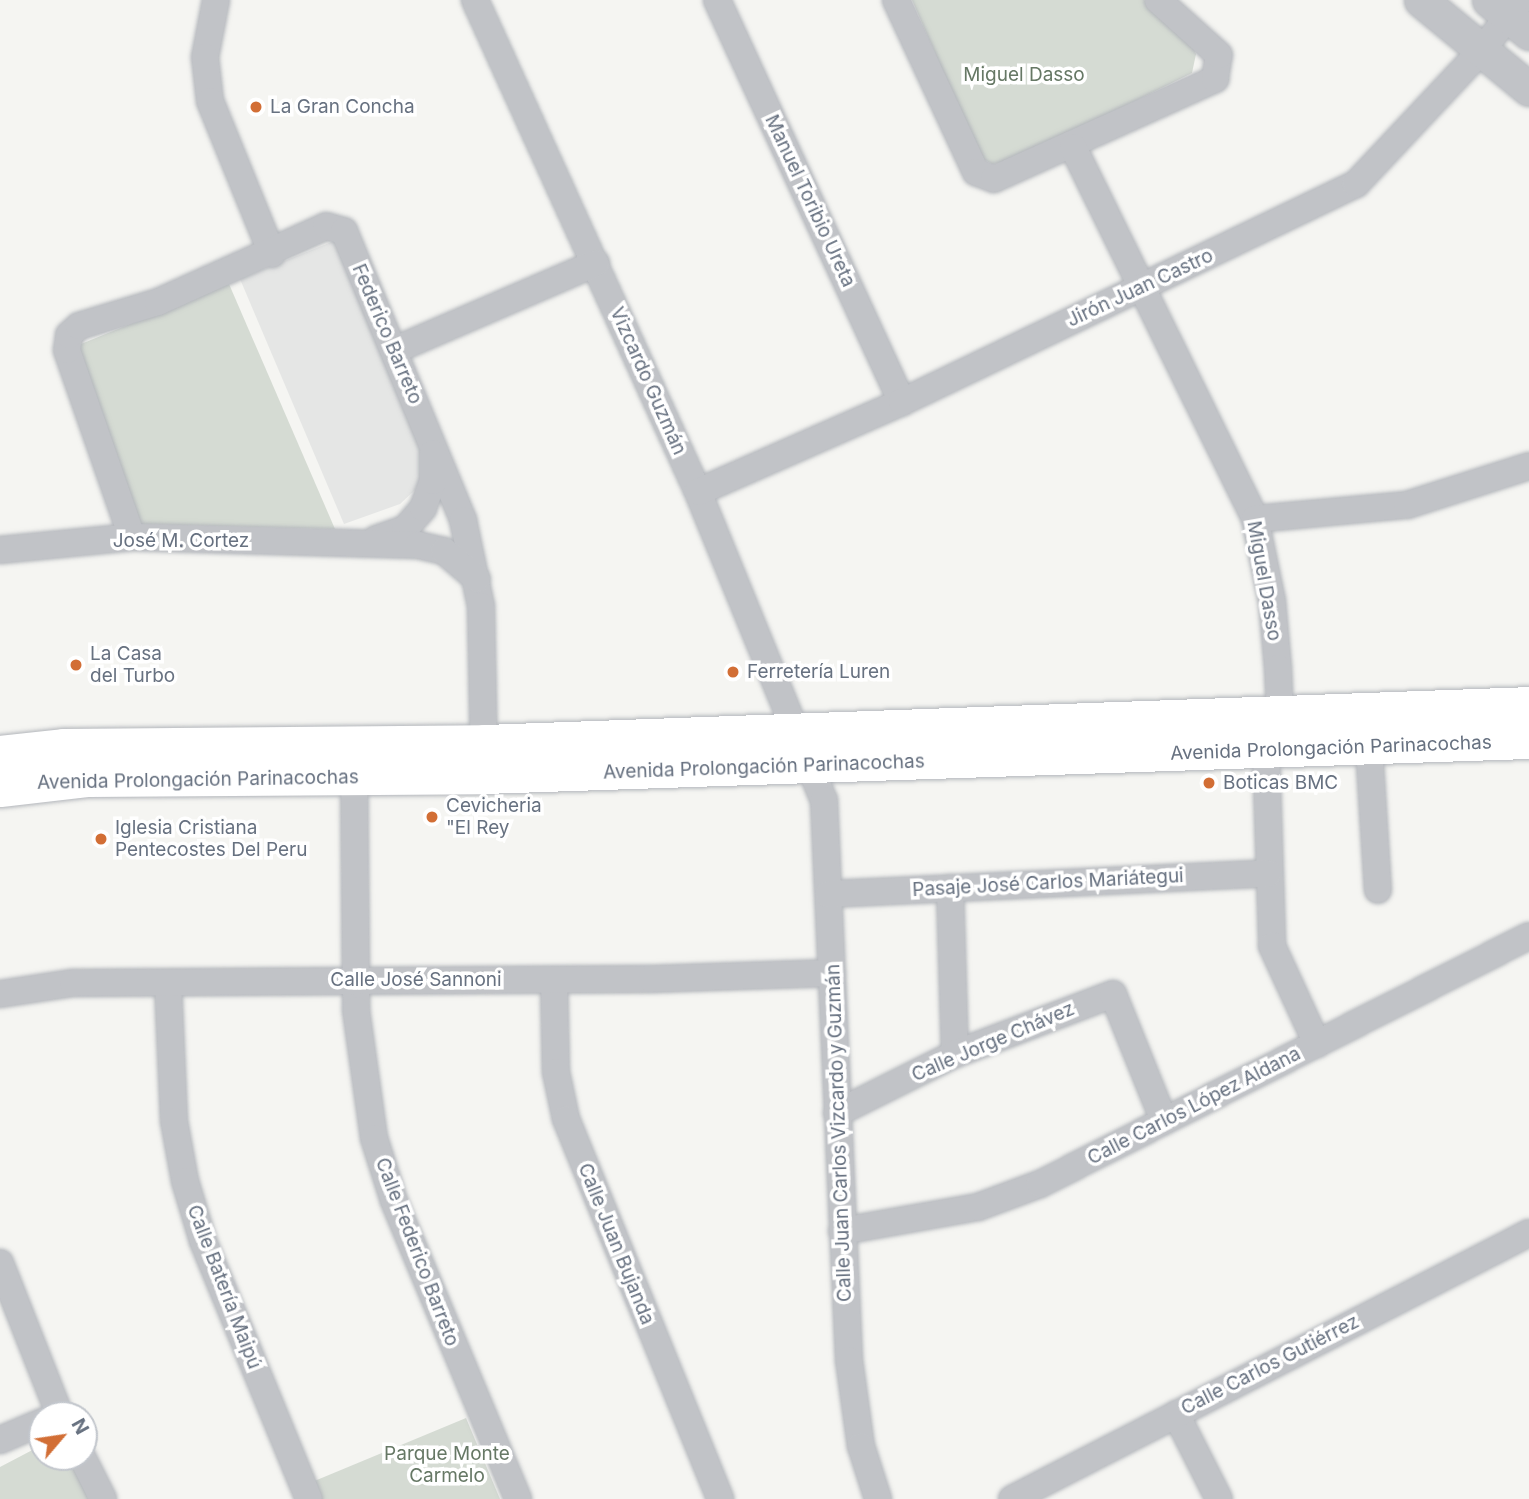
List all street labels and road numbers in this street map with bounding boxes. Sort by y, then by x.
street label: Manuel Toribio Ureta [760,111,860,291]
street label: Jirón Juan Castro [1063,244,1217,332]
street label: Federico Barreto [347,261,427,407]
street label: Vizcardo Guzmán [605,304,691,458]
street label: Miguel Dasso [1242,519,1286,643]
street label: José M. Cortez [113,530,249,552]
street label: Avenida Prolongación Parinacochas [1170,731,1492,765]
street label: Avenida Prolongación Parinacochas [603,750,925,784]
street label: Avenida Prolongación Parinacochas [37,766,359,794]
street label: Pasaje José Carlos Mariátegui [912,865,1184,901]
street label: Calle Juan Carlos Vizcardo y Guzmán [822,964,856,1302]
street label: Calle José Sannoni [330,969,502,991]
street label: Calle Jorge Chávez [908,997,1078,1087]
street label: Calle Carlos López Aldana [1084,1042,1304,1170]
street label: Calle Federico Barreto [371,1155,463,1349]
street label: Calle Juan Bujanda [573,1160,659,1328]
street label: Calle Batería Maipú [182,1202,266,1372]
street label: Calle Carlos Gutiérrez [1177,1310,1363,1420]

